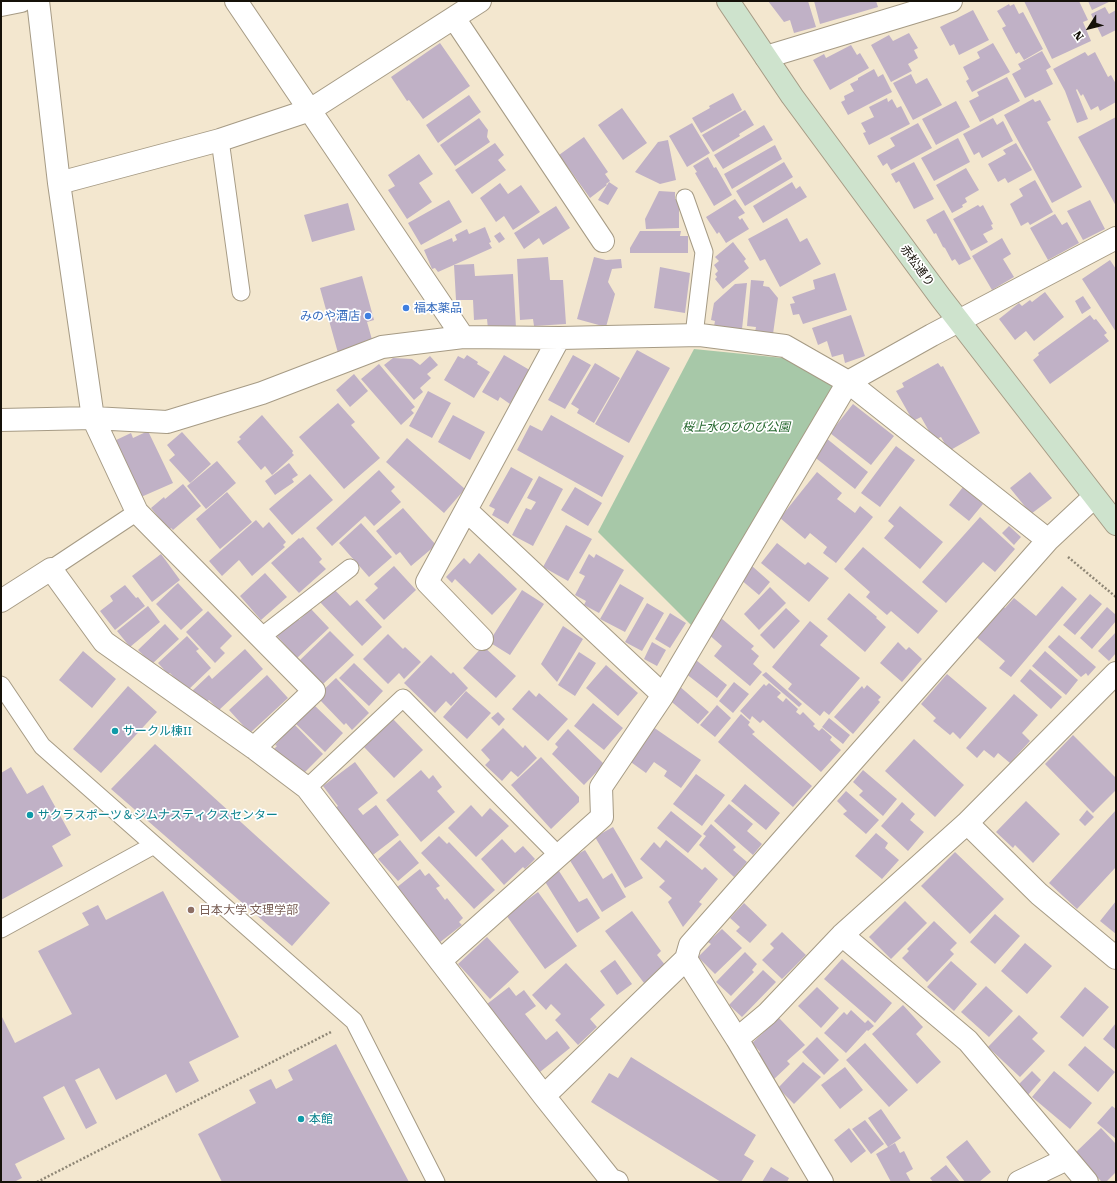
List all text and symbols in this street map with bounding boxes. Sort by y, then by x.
north arrow [1069,8,1109,48]
text: N [1071,28,1087,43]
street label: 赤松通り [897,242,937,290]
place label: 福本薬品 [414,301,462,315]
marker: 福本薬品 [401,303,411,313]
place label: みのや酒店 [300,309,360,323]
marker: みのや酒店 [363,311,373,321]
park label: 桜上水のびのび公園 [682,420,790,434]
place label: サークル棟II [123,724,192,738]
marker: サークル棟II [110,726,120,736]
place label: サクラスポーツ＆ジムナスティクスセンター [38,808,278,822]
marker: サクラスポーツ＆ジムナスティクスセンター [25,810,35,820]
place label: 日本大学 文理学部 [199,903,298,917]
marker: 日本大学 文理学部 [186,905,196,915]
place label: 本館 [309,1112,333,1126]
marker: 本館 [296,1114,306,1124]

